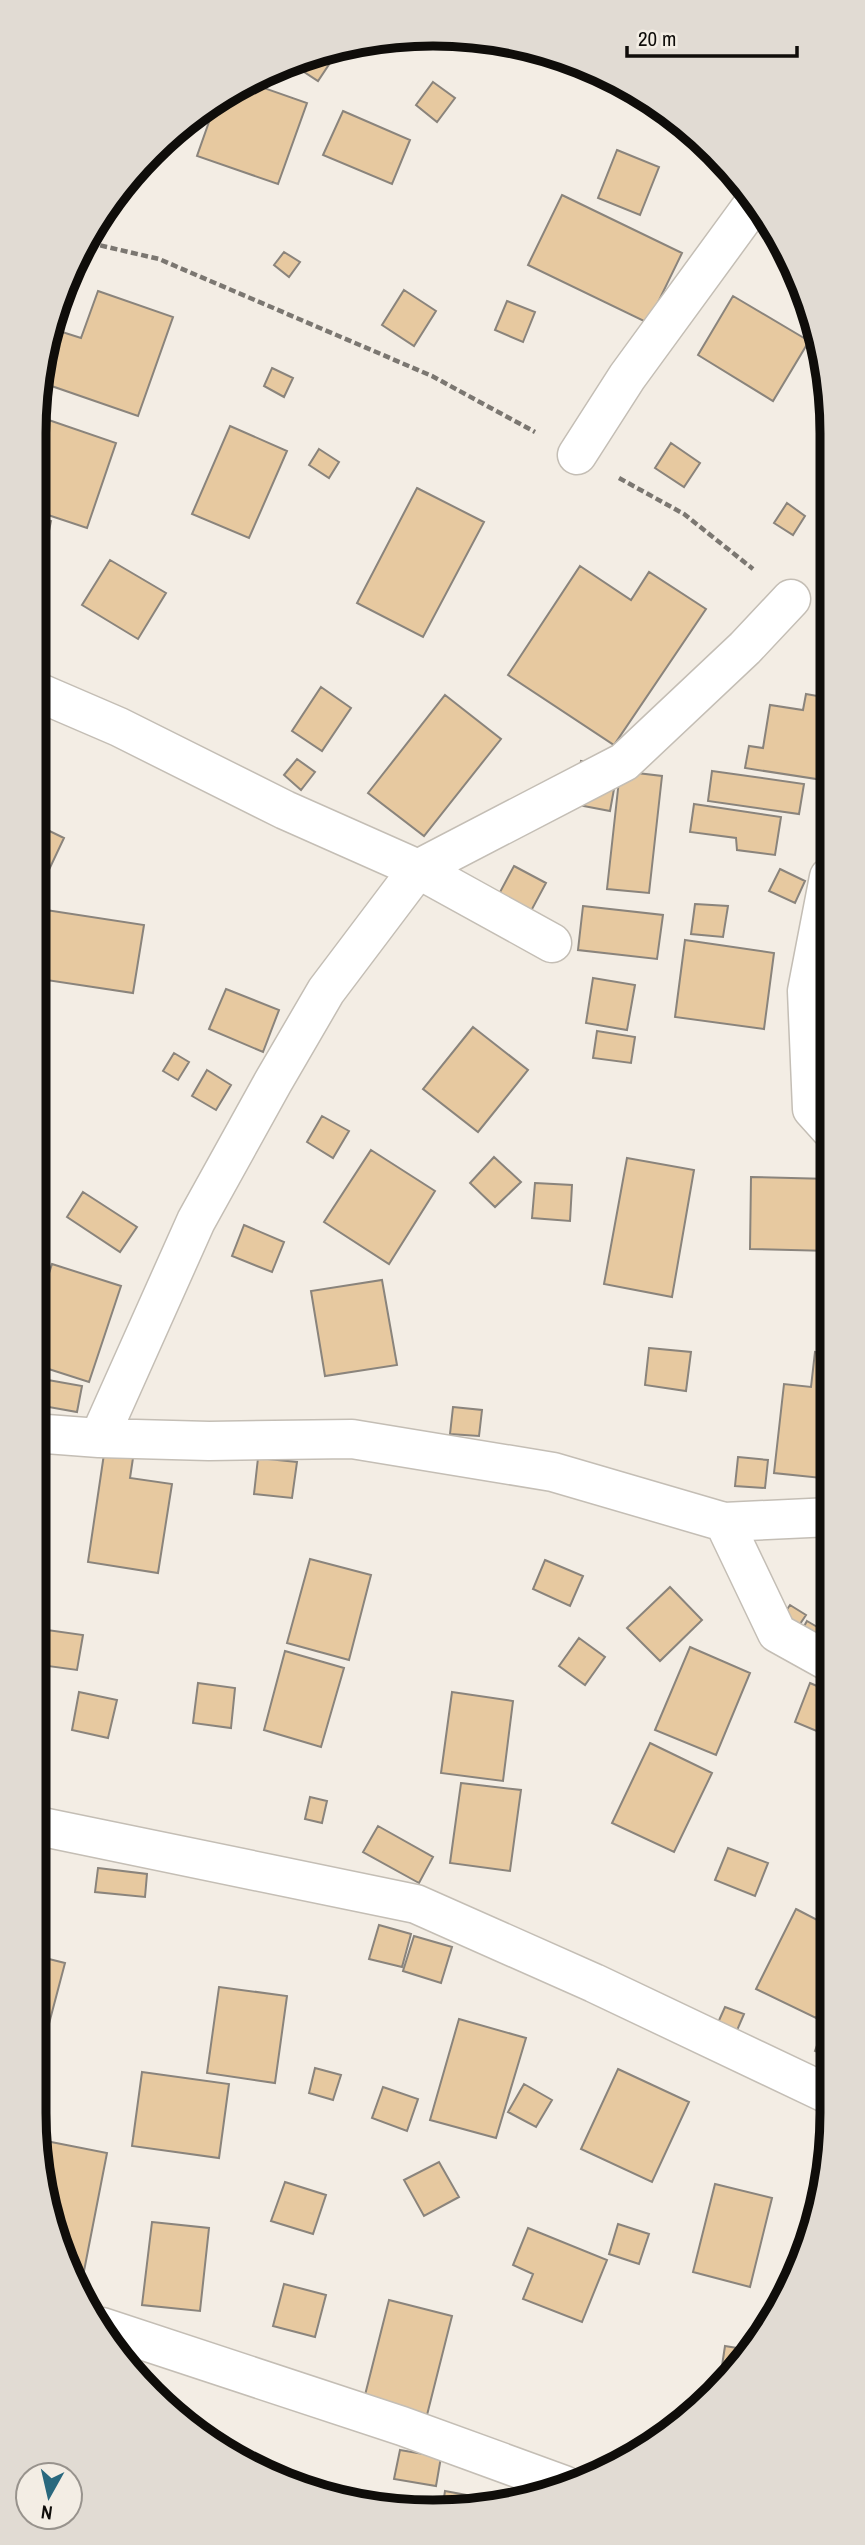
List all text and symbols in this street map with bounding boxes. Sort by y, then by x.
scale bar [627,14,797,58]
text: 20 m [638,24,676,53]
north arrow [14,2461,84,2531]
text: N [39,2499,54,2526]

